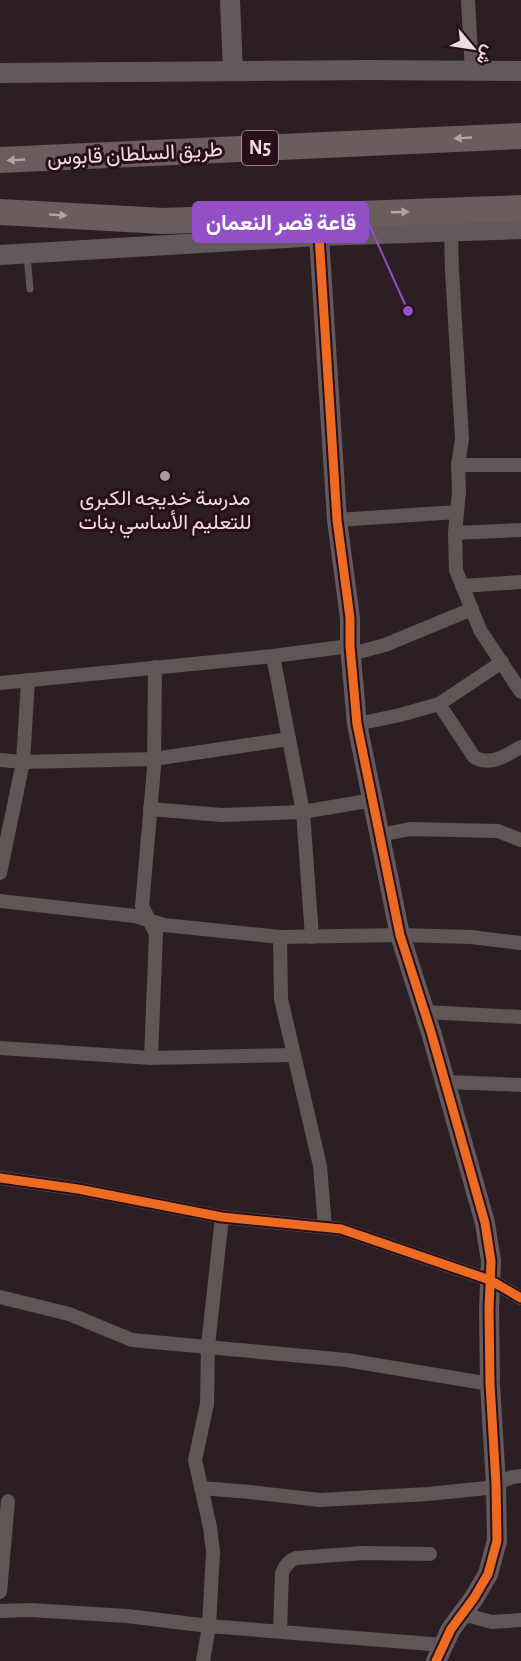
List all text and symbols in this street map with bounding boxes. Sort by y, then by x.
north arrow [443,18,503,78]
text: ش [473,42,497,67]
road number: N5 [242,131,278,165]
one-way arrow [453,134,472,143]
street label: طريق السلطان قابوس [47,139,224,171]
one-way arrow [7,155,26,164]
callout: قاعة قصر النعمان [193,202,368,242]
one-way arrow [391,208,410,217]
one-way arrow [49,211,68,220]
text: قاعة قصر النعمان [206,212,356,236]
marker: مدرسة خديجه الكبرى للتعليم الأساسي بنات [158,469,172,483]
place label: مدرسة خديجه الكبرى للتعليم الأساسي بنات [79,488,251,539]

